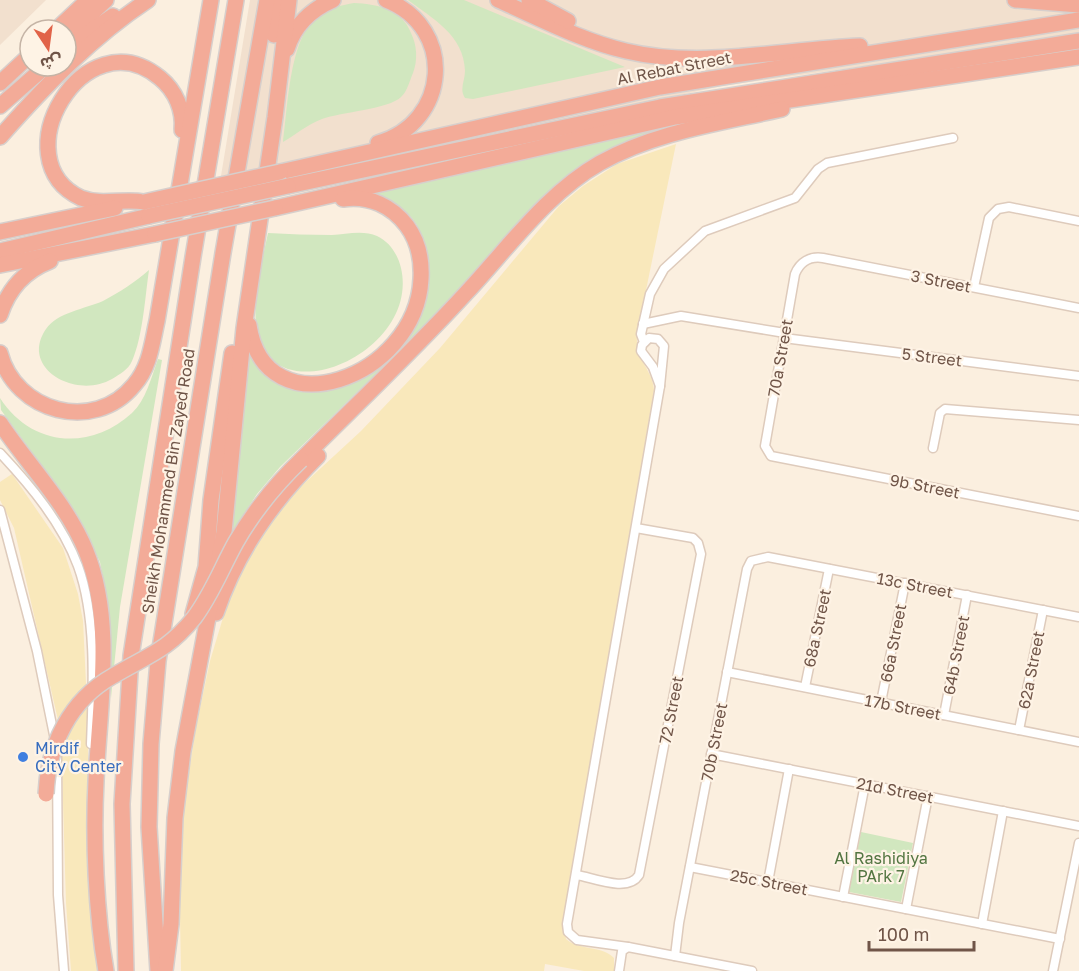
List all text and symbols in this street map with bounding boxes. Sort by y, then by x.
north arrow [18,18,78,78]
street label: Al Rebat Street [615,47,733,89]
text: ش [38,50,64,75]
street label: 3 Street [909,265,973,297]
street label: 70a Street [763,317,797,399]
street label: 5 Street [901,343,963,371]
street label: Sheikh Mohammed Bin Zayed Road [137,347,199,615]
street label: 9b Street [888,469,962,503]
street label: 13c Street [875,568,955,602]
street label: 68a Street [799,587,835,669]
street label: 66a Street [876,602,910,684]
street label: 64b Street [938,614,974,696]
street label: 62a Street [1014,629,1048,711]
street label: 72 Street [655,674,687,746]
street label: 17b Street [863,690,943,724]
street label: 70b Street [697,701,731,783]
place label: Mirdif City Center [35,738,122,776]
marker: Mirdif City Center [16,750,30,764]
street label: 21d Street [855,773,935,807]
park label: Al Rashidiya PArk 7 [834,848,928,886]
street label: 25c Street [728,865,810,899]
scale bar [869,914,974,952]
text: 100 m [878,923,929,945]

